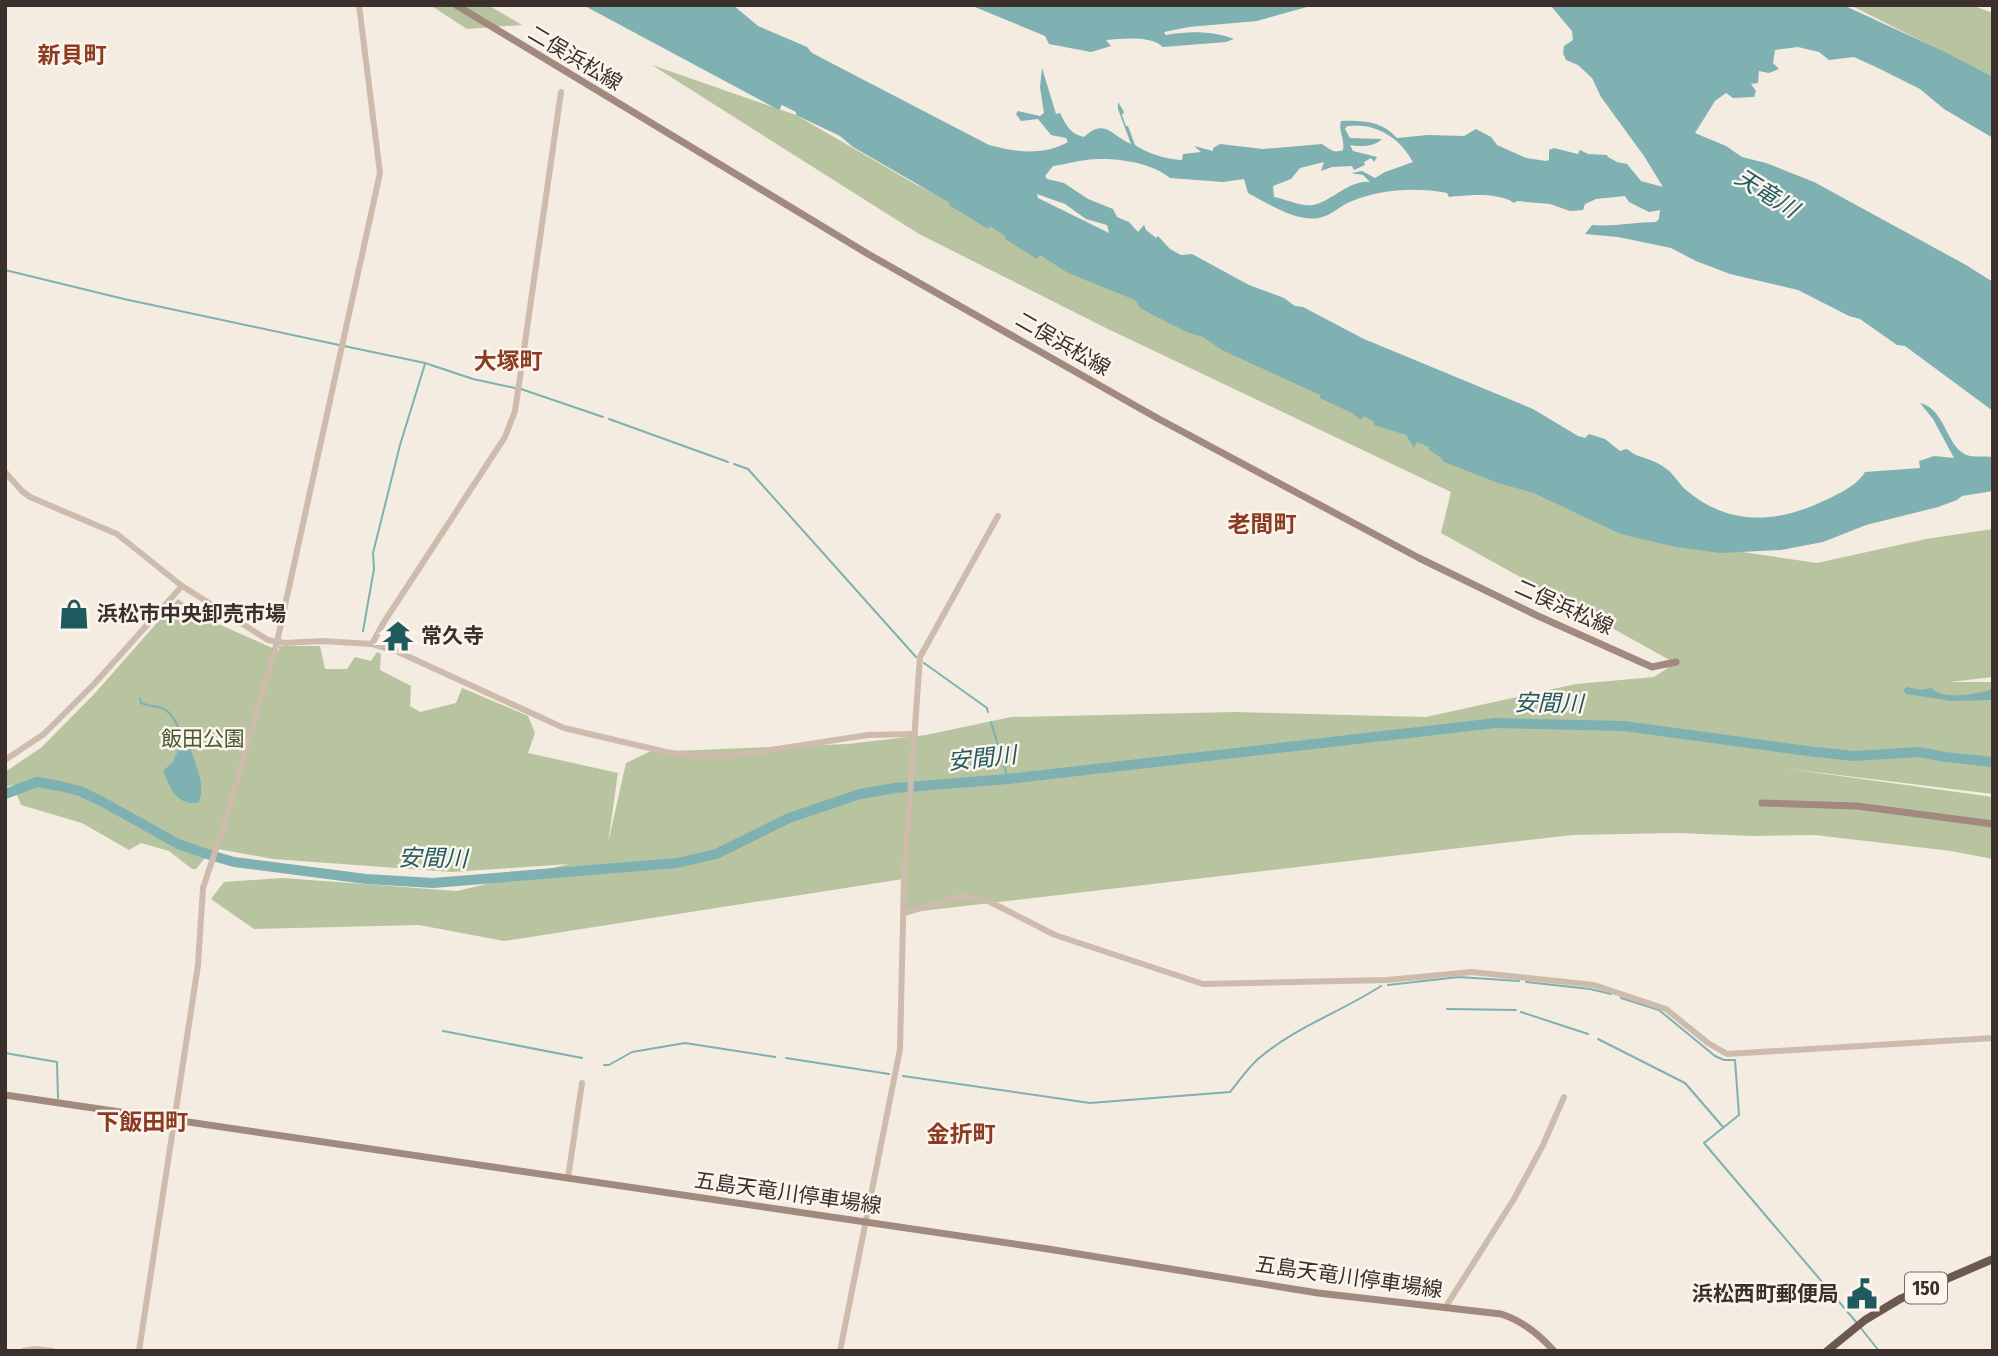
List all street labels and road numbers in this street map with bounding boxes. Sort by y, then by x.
street label: 二俣浜松線 [523,20,627,96]
street label: 二俣浜松線 [1011,306,1115,382]
street label: 二俣浜松線 [1511,574,1617,640]
street label: 五島天竜川停車場線 [693,1167,883,1219]
street label: 五島天竜川停車場線 [1254,1251,1444,1303]
road number: 150 [1905,1272,1947,1304]

